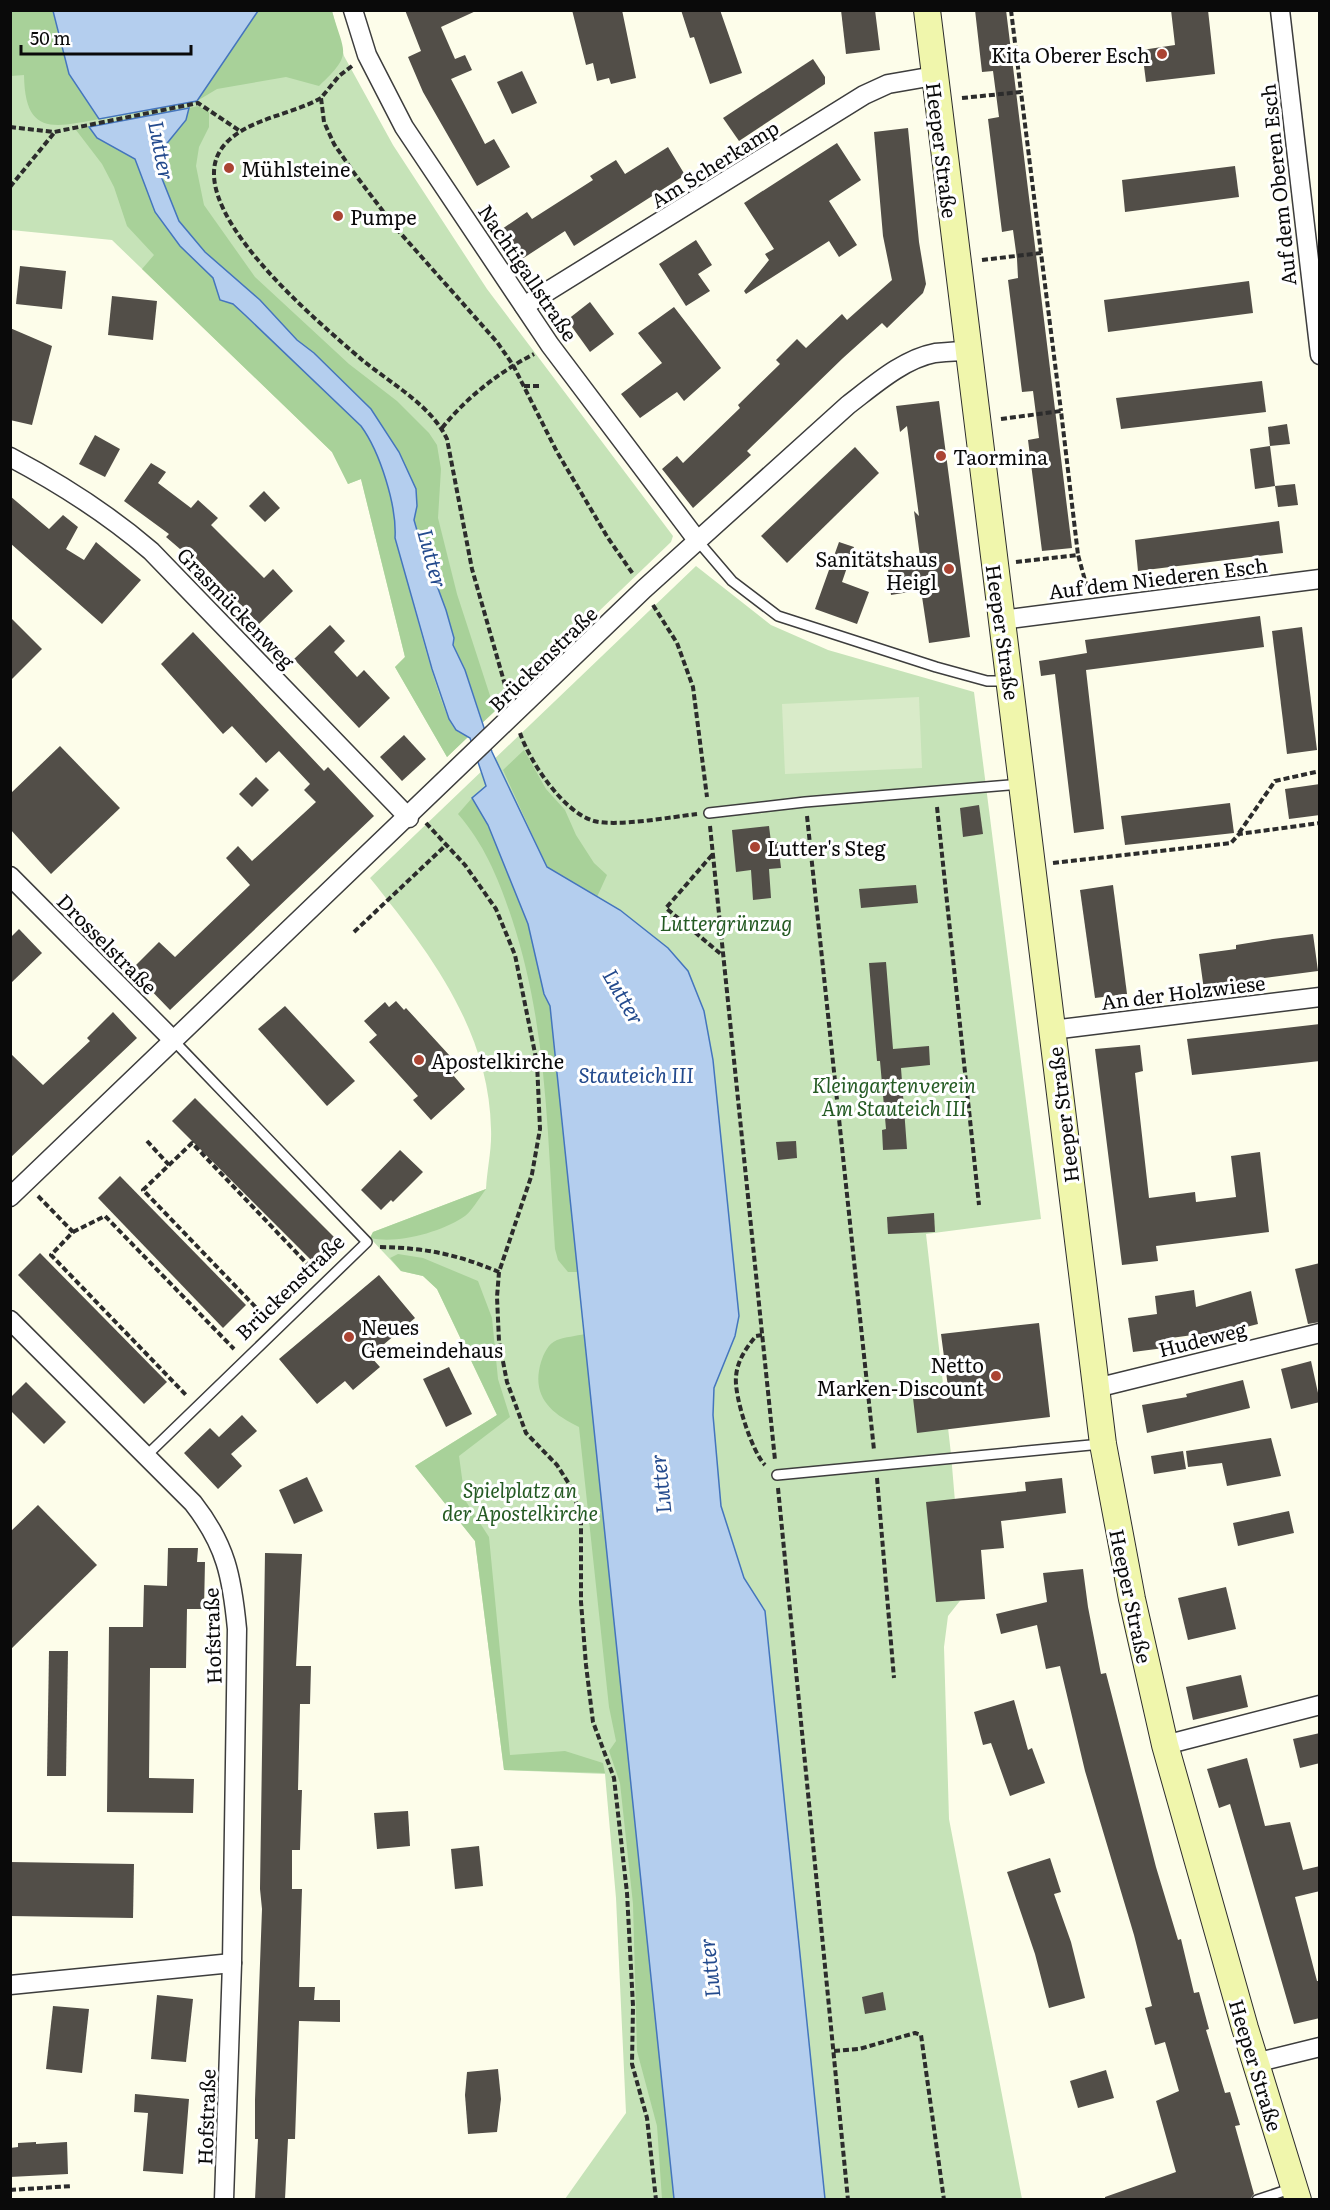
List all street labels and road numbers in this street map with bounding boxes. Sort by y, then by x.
street label: Heeper Straße [920,80,966,220]
street label: Auf dem Oberen Esch [1251,82,1303,288]
street label: Am Scherkamp [644,112,784,214]
street label: Nachtigallstraße [472,198,586,346]
street label: Grasmückenweg [171,540,303,675]
street label: Auf dem Niederen Esch [1047,549,1269,605]
street label: Heeper Straße [980,562,1028,702]
street label: Brückenstraße [481,598,603,718]
street label: Drosselstraße [51,886,165,1000]
street label: An der Holzwiese [1099,966,1267,1016]
street label: Heeper Straße [1039,1045,1085,1185]
street label: Brückenstraße [228,1226,350,1346]
street label: Hudeweg [1155,1312,1250,1363]
street label: Heeper Straße [1103,1526,1161,1666]
street label: Hofstraße [194,1587,228,1685]
street label: Heeper Straße [1223,1995,1291,2135]
street label: Hofstraße [188,2068,222,2166]

